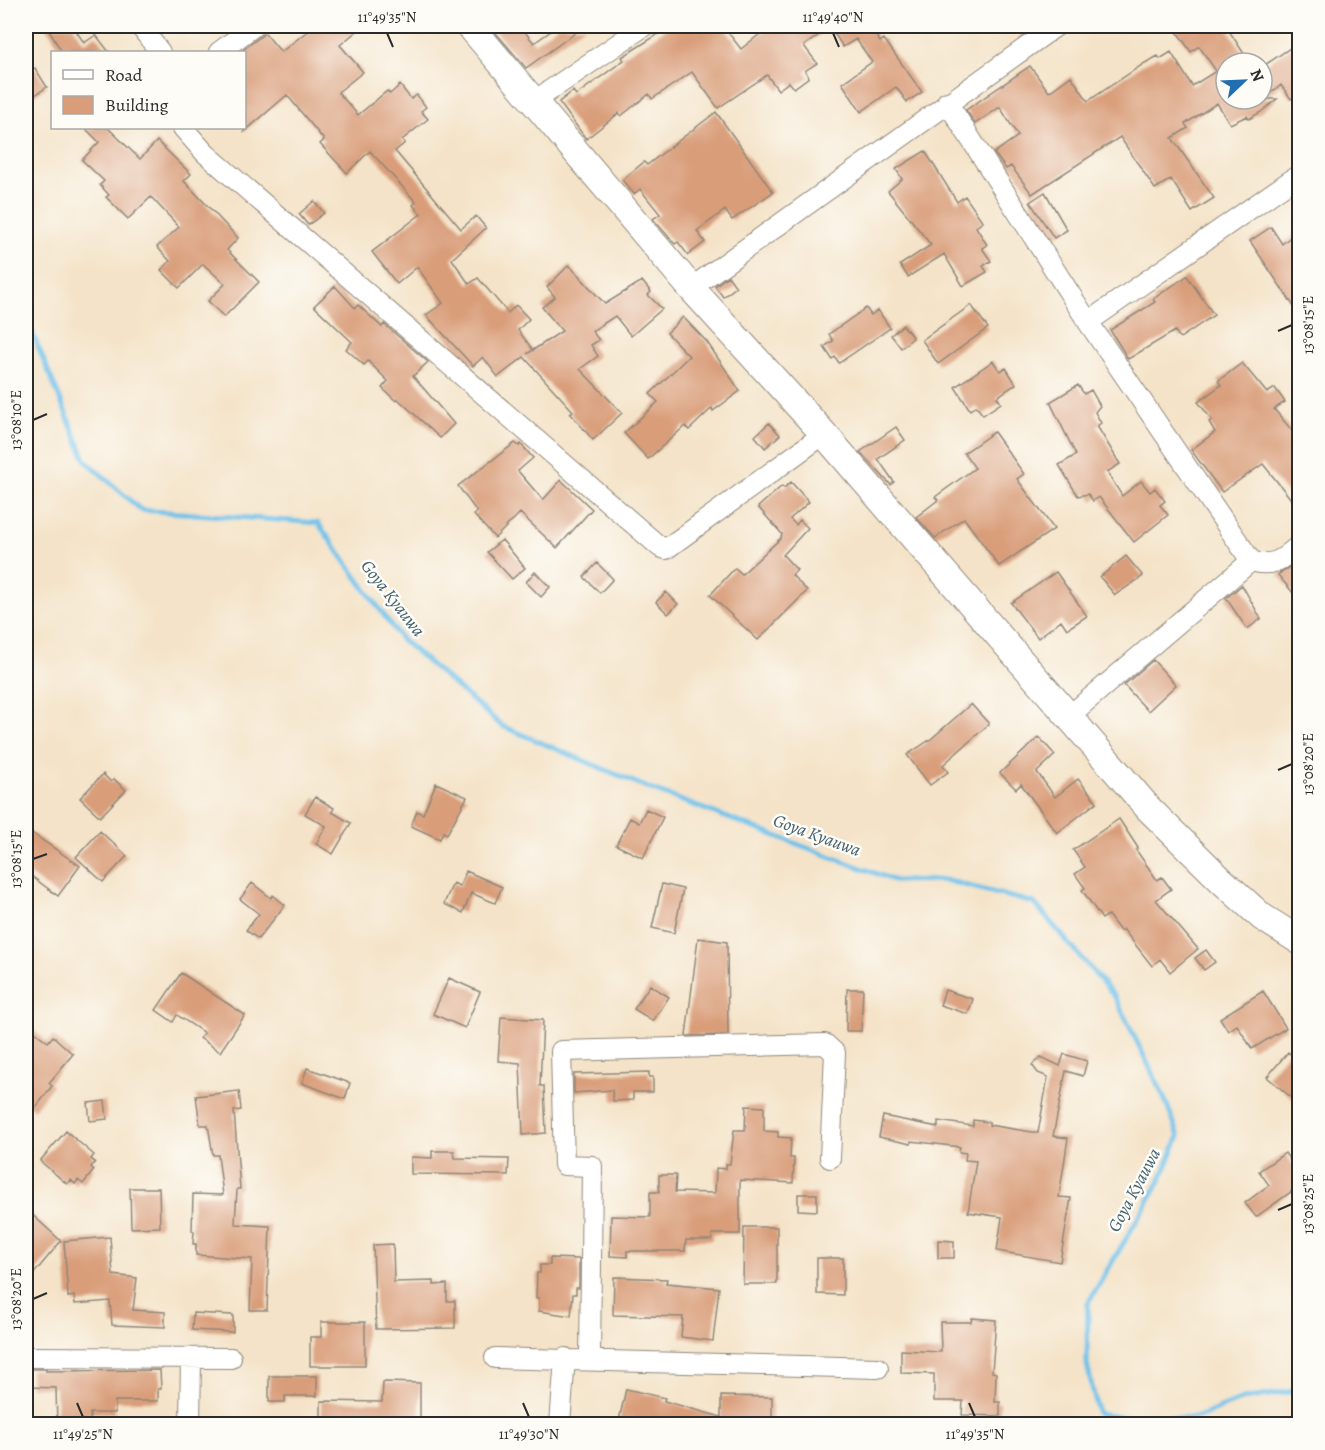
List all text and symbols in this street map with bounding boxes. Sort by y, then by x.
text: 11°49'35"N [358,7,417,27]
text: 11°49'40"N [802,7,864,27]
legend [51,51,246,129]
north arrow [1214,51,1274,111]
text: Road [105,63,143,87]
text: N [1244,66,1269,86]
text: Building [105,93,169,117]
text: 13°08'15"E [1298,296,1318,354]
text: 13°08'10"E [6,390,26,450]
water label: Goya Kyauwa [355,555,431,641]
text: 13°08'20"E [1298,733,1318,795]
water label: Goya Kyauwa [770,808,864,862]
text: 13°08'15"E [6,830,26,888]
water label: Goya Kyauwa [1102,1144,1166,1236]
text: 13°08'25"E [1298,1174,1318,1234]
text: 13°08'20"E [6,1268,26,1330]
text: 11°49'25"N [53,1424,113,1444]
text: 11°49'30"N [499,1424,559,1444]
text: 11°49'35"N [946,1424,1005,1444]

